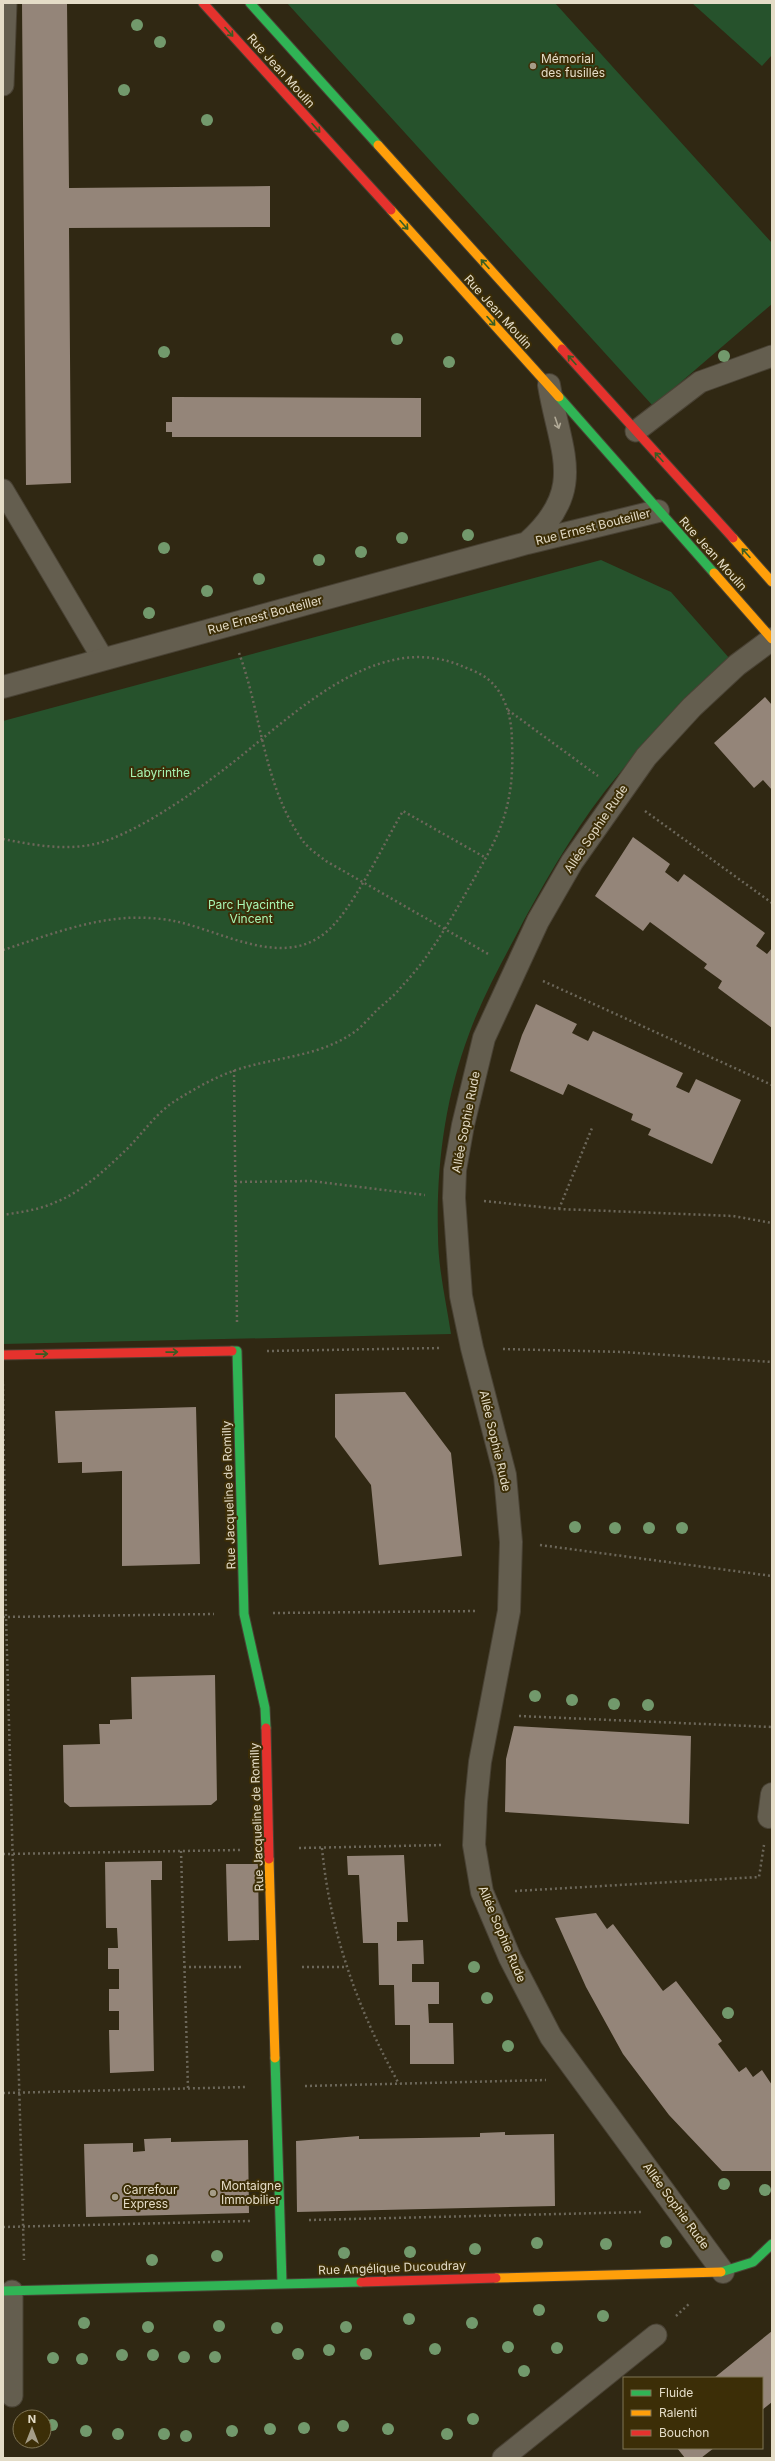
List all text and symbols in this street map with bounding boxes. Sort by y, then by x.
one-way arrow [225,27,234,37]
street label: Rue Jean Moulin [244,31,319,111]
place label: Mémorial des fusillés [541,51,605,80]
marker: Mémorial des fusillés [528,61,538,71]
one-way arrow [312,123,321,134]
one-way arrow [399,220,408,230]
one-way arrow [481,259,490,269]
street label: Rue Jean Moulin [461,272,536,352]
one-way arrow [486,316,495,327]
one-way arrow [567,355,577,365]
one-way arrow [553,417,561,429]
one-way arrow [654,452,664,462]
street label: Rue Ernest Bouteiller [534,505,652,548]
street label: Rue Jean Moulin [676,514,751,594]
one-way arrow [742,549,751,559]
street label: Rue Ernest Bouteiller [206,592,324,637]
park label: Labyrinthe [130,765,190,780]
street label: Allée Sophie Rude [560,782,631,876]
park label: Parc Hyacinthe Vincent [208,897,294,926]
street label: Allée Sophie Rude [448,1070,483,1174]
one-way arrow [165,1348,178,1356]
one-way arrow [35,1350,48,1358]
street label: Allée Sophie Rude [477,1389,514,1493]
street label: Rue Jacqueline de Romilly [218,1420,239,1570]
street label: Rue Jacqueline de Romilly [246,1742,267,1892]
street label: Allée Sophie Rude [475,1883,530,1984]
street label: Allée Sophie Rude [640,2160,713,2252]
place label: Montaigne Immobilier [221,2178,281,2207]
place label: Carrefour Express [123,2182,178,2211]
marker: Montaigne Immobilier [208,2188,218,2198]
marker: Carrefour Express [110,2192,120,2202]
street label: Rue Angélique Ducoudray [318,2257,466,2278]
legend [623,2377,763,2449]
text: Fluide [659,2385,693,2400]
text: Ralenti [659,2405,697,2420]
north arrow [12,2409,52,2449]
text: N [28,2412,36,2426]
text: Bouchon [659,2425,709,2440]

